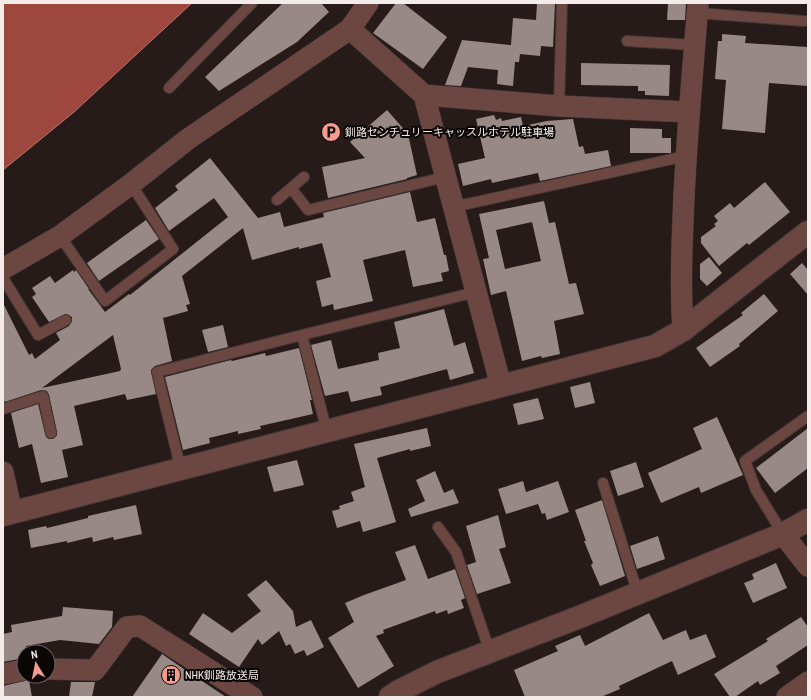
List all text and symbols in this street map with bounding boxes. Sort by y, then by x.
parking icon: 釧路センチュリーキャッスルホテル駐車場 [320,121,342,143]
place label: 釧路センチュリーキャッスルホテル駐車場 [345,125,554,139]
north arrow [16,644,56,684]
text: N [30,647,39,662]
building icon: NHK釧路放送局 [160,664,182,686]
place label: NHK釧路放送局 [185,668,259,682]

